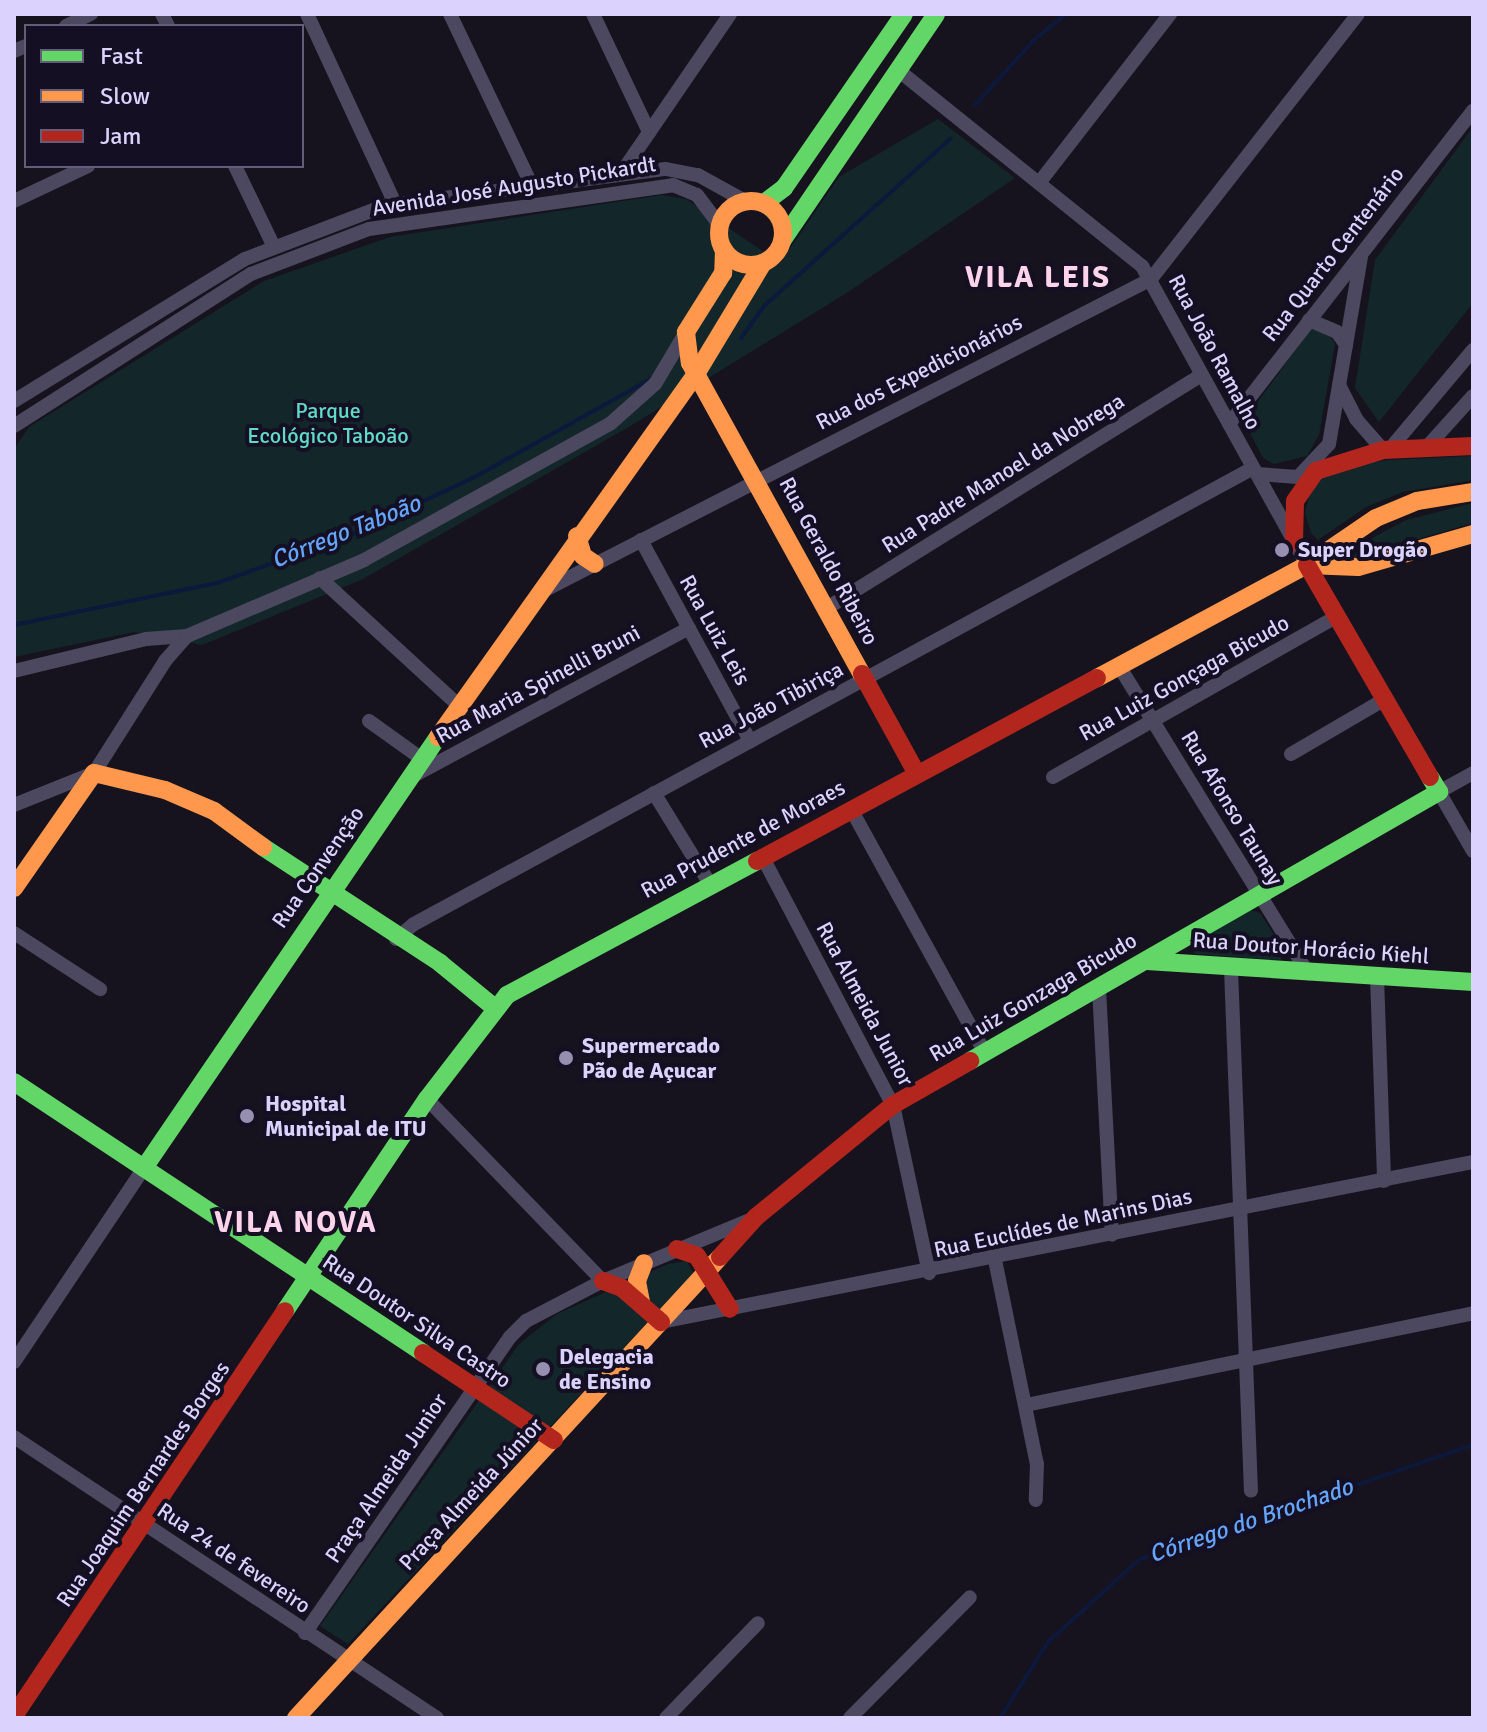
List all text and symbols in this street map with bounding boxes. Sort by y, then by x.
legend [24,24,304,168]
text: Fast [100,41,143,71]
text: Slow [100,81,150,111]
text: Jam [100,121,141,151]
street label: Avenida José Augusto Pickardt [370,151,658,221]
street label: Rua Quarto Centenário [1257,161,1409,347]
district label: VILA LEIS [965,260,1111,296]
street label: Rua João Ramalho [1163,270,1267,434]
street label: Rua dos Expedicionários [812,309,1026,435]
street label: Rua Padre Manoel da Nobrega [877,387,1129,559]
park label: Parque Ecológico Taboão [247,397,409,448]
street label: Rua Geraldo Ribeiro [774,473,884,649]
water label: Córrego Taboão [267,489,425,575]
place label: Super Drogão [1298,537,1428,563]
marker: Super Drogão [1273,541,1291,559]
street label: Rua Luiz Leis [674,570,756,690]
street label: Rua Luiz Gonçaga Bicudo [1075,609,1293,747]
street label: Rua Maria Spinelli Bruni [431,619,645,749]
street label: Rua João Tibiriça [694,656,848,754]
street label: Rua Afonso Taunay [1175,726,1289,890]
street label: Rua Prudente de Moraes [636,774,850,904]
street label: Rua Convenção [266,801,370,933]
street label: Rua Almeida Junior [811,917,919,1091]
street label: Rua Luiz Gonzaga Bicudo [925,927,1141,1067]
street label: Rua Doutor Horácio Kiehl [1192,927,1430,969]
place label: Supermercado Pão de Açucar [582,1032,720,1084]
marker: Supermercado Pão de Açucar [557,1049,575,1067]
place label: Hospital Municipal de ITU [265,1090,427,1142]
marker: Hospital Municipal de ITU [236,1105,258,1127]
street label: Rua Euclídes de Marins Dias [932,1183,1194,1263]
district label: VILA NOVA [214,1205,378,1241]
street label: Rua Doutor Silva Castro [318,1248,516,1394]
place label: Delegacia de Ensino [559,1343,654,1394]
street label: Rua Joaquim Bernardes Borges [51,1356,235,1612]
marker: Delegacia de Ensino [534,1360,552,1378]
street label: Praça Almeida Junior [319,1388,453,1568]
street label: Praça Almeida Júnior [394,1412,548,1576]
water label: Córrego do Brochado [1145,1473,1357,1569]
street label: Rua 24 de fevereiro [152,1497,316,1619]

